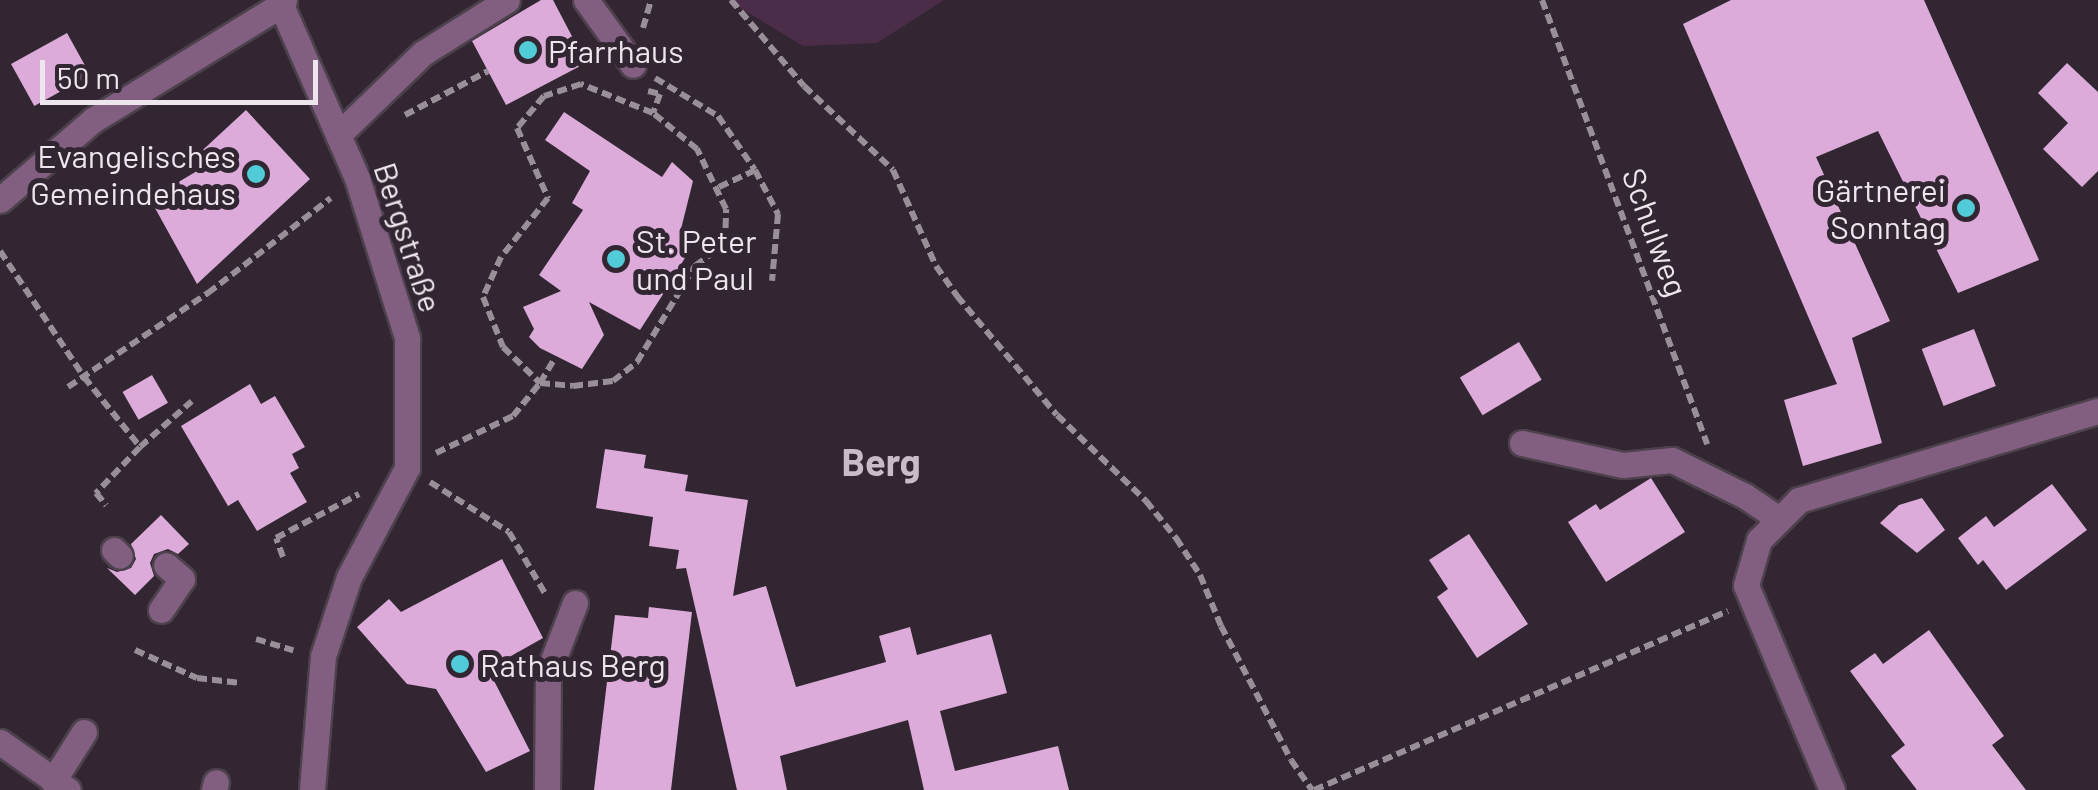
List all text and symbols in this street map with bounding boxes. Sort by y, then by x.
place label: Pfarrhaus [548,31,684,69]
marker: Pfarrhaus [517,39,539,61]
scale bar [45,40,322,102]
text: 50 m [57,59,120,95]
place label: Evangelisches Gemeindehaus [30,137,236,212]
street label: Bergstraße [367,157,451,317]
marker: Evangelisches Gemeindehaus [245,163,267,185]
street label: Schulweg [1615,163,1697,301]
place label: Gärtnerei Sonntag [1816,171,1946,246]
marker: Gärtnerei Sonntag [1955,197,1977,219]
place label: St. Peter und Paul [636,222,757,297]
marker: St. Peter und Paul [605,248,627,270]
district label: Berg [841,439,921,485]
place label: Rathaus Berg [480,645,666,683]
marker: Rathaus Berg [449,653,471,675]

